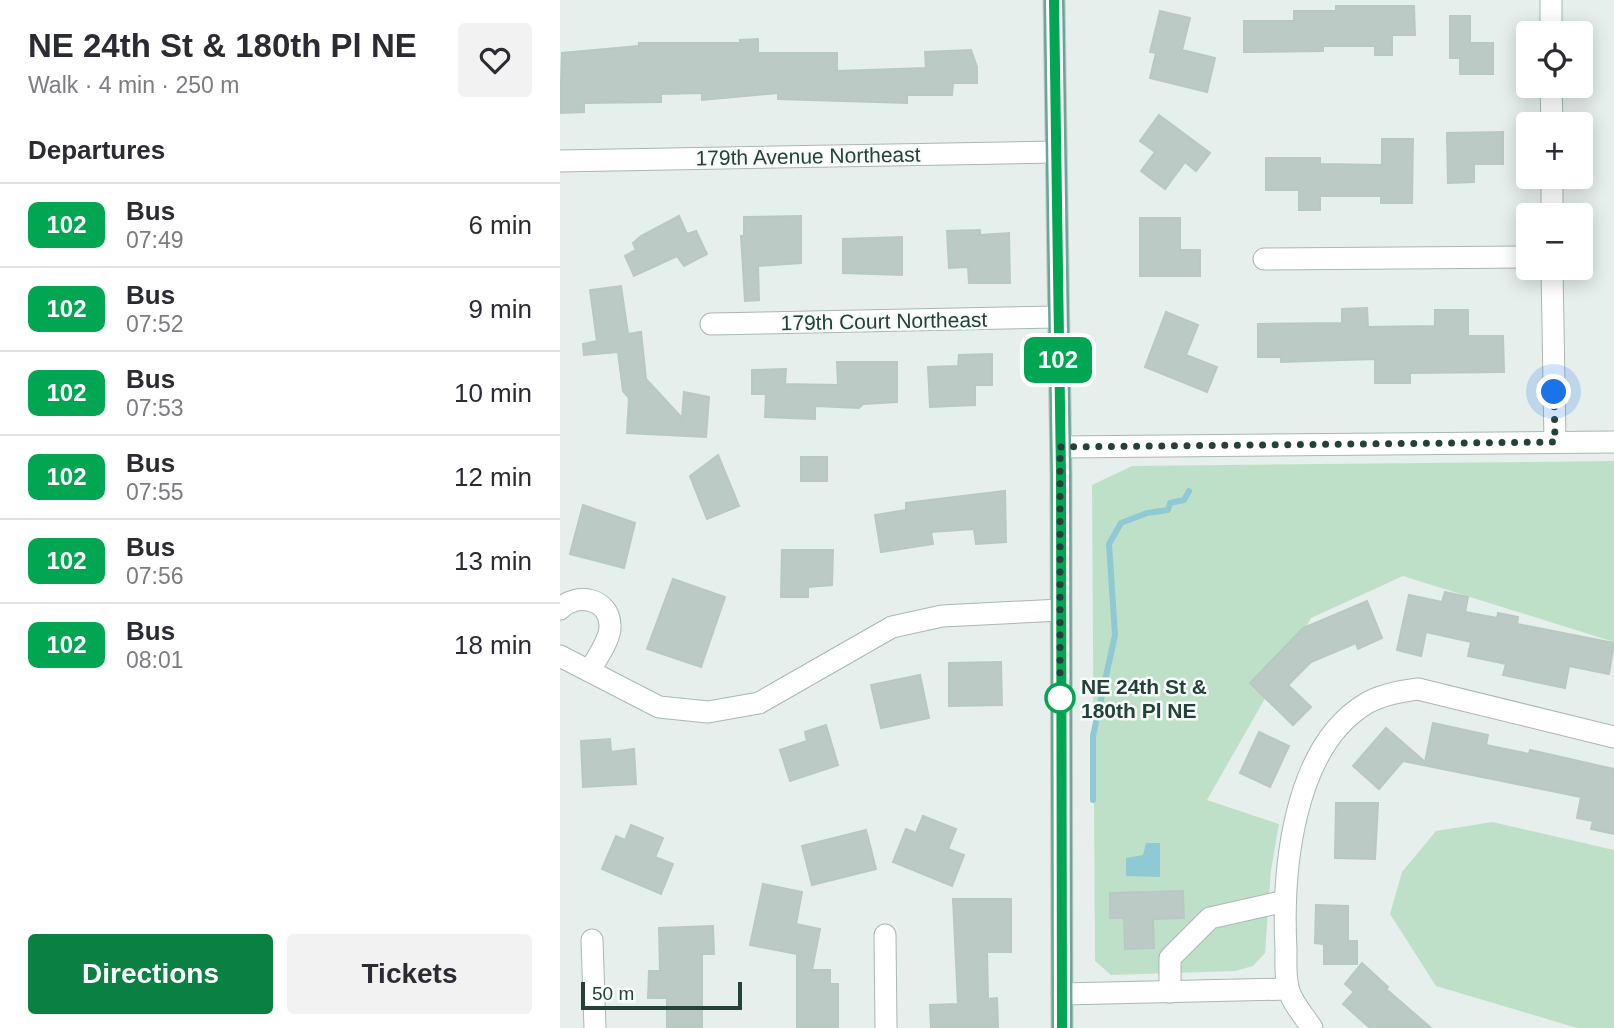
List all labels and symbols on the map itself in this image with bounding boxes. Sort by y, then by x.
street label: 179th Avenue Northeast [695,143,921,169]
street label: 179th Court Northeast [781,308,988,334]
line badge: 102 [1018,337,1098,383]
your location [1536,374,1571,409]
place label: NE 24th St & 180th Pl NE [1081,675,1207,722]
marker: NE 24th St & 180th Pl NE [1045,683,1075,713]
scale bar [581,979,742,1011]

